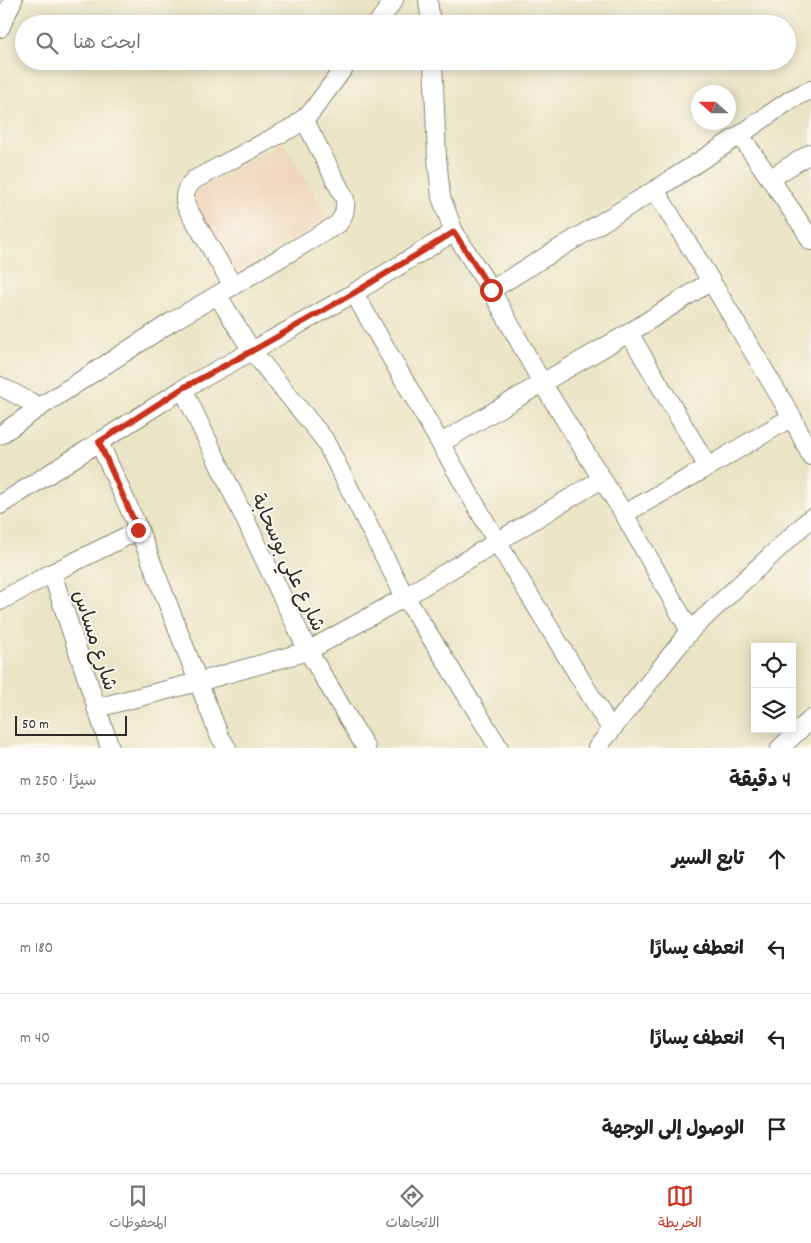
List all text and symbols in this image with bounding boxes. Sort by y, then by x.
search box [15,15,796,70]
icon: search [33,29,61,57]
text: ابحث هنا [73,31,141,58]
north arrow [691,85,736,130]
route start [480,279,503,302]
street label: شارع علي بوسحابة [241,490,330,637]
route end [127,519,150,542]
street label: شارع مساس [64,587,123,695]
map controls [751,643,796,733]
button: locate [751,643,796,688]
button: layers [751,688,796,733]
scale bar [15,713,128,736]
text: 50 m [22,715,49,735]
text: 4 دقيقة [729,767,791,797]
text: سيرًا · 250 m [20,770,97,793]
icon: ahead [763,845,791,873]
text: 30 m [20,847,51,870]
text: تابع السير [672,847,744,874]
icon: left [763,935,791,963]
text: 180 m [20,937,53,960]
text: انعطف يسارًا [650,937,744,964]
icon: left [763,1025,791,1053]
text: 40 m [20,1027,50,1050]
text: انعطف يسارًا [650,1027,744,1054]
icon: arrive [763,1115,791,1143]
text: الوصول إلى الوجهة [602,1117,744,1144]
tab: المحفوظات [109,1182,167,1235]
tab: الاتجاهات [385,1182,440,1235]
tab: الخريطة [658,1182,702,1235]

